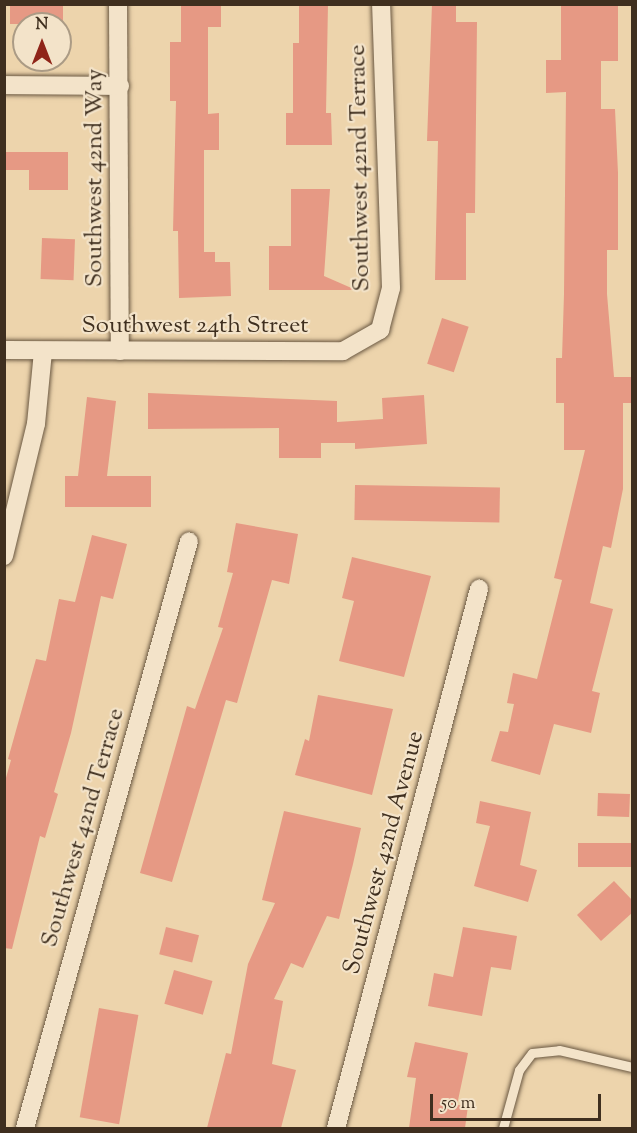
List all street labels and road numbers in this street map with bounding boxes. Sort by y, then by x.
street label: Southwest 42nd Terrace [344,44,378,292]
street label: Southwest 42nd Way [82,69,110,287]
street label: Southwest 24th Street [82,313,308,341]
street label: Southwest 42nd Terrace [36,705,132,951]
street label: Southwest 42nd Avenue [339,728,431,978]

